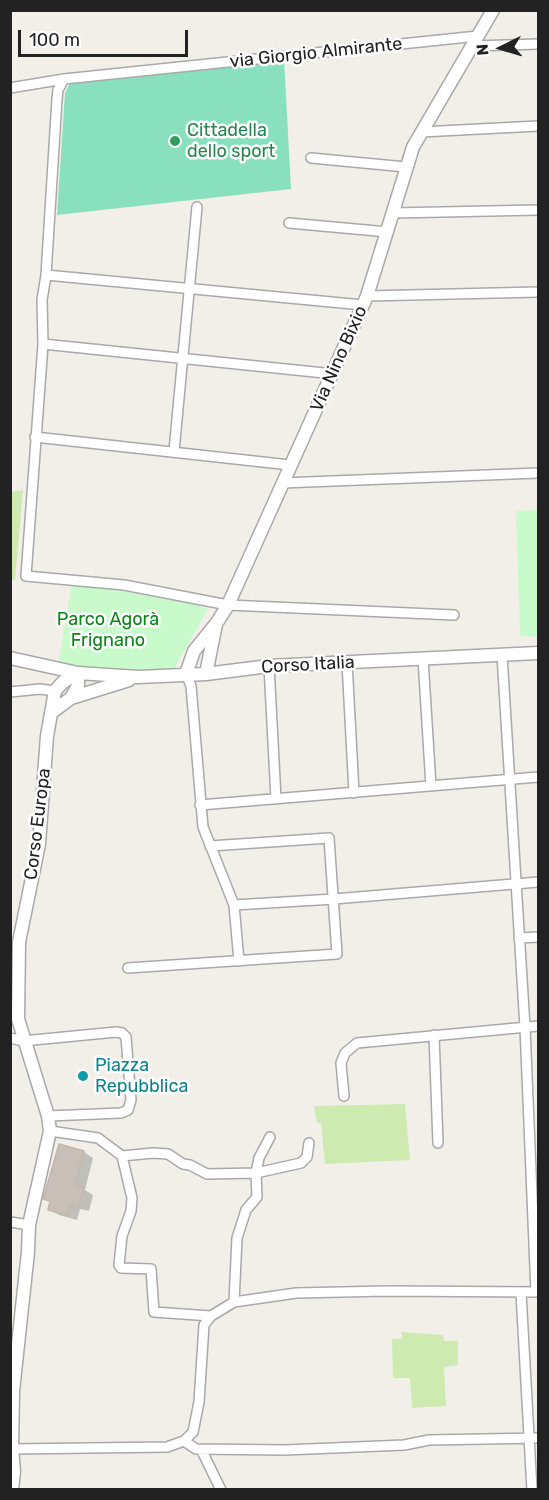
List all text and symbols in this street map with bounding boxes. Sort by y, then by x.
scale bar [21,18,190,56]
north arrow [471,18,531,78]
text: 100 m [29,29,80,51]
street label: via Giorgio Almirante [229,33,403,73]
text: N [473,43,493,56]
place label: Cittadella dello sport [187,120,275,162]
marker: Cittadella dello sport [168,134,182,148]
street label: Via Nino Bixio [306,303,372,415]
park label: Parco Agorà Frignano [57,609,159,652]
street label: Corso Italia [261,652,355,678]
street label: Corso Europa [20,767,56,881]
place label: Piazza Repubblica [95,1055,188,1098]
marker: Piazza Repubblica [76,1069,90,1083]

